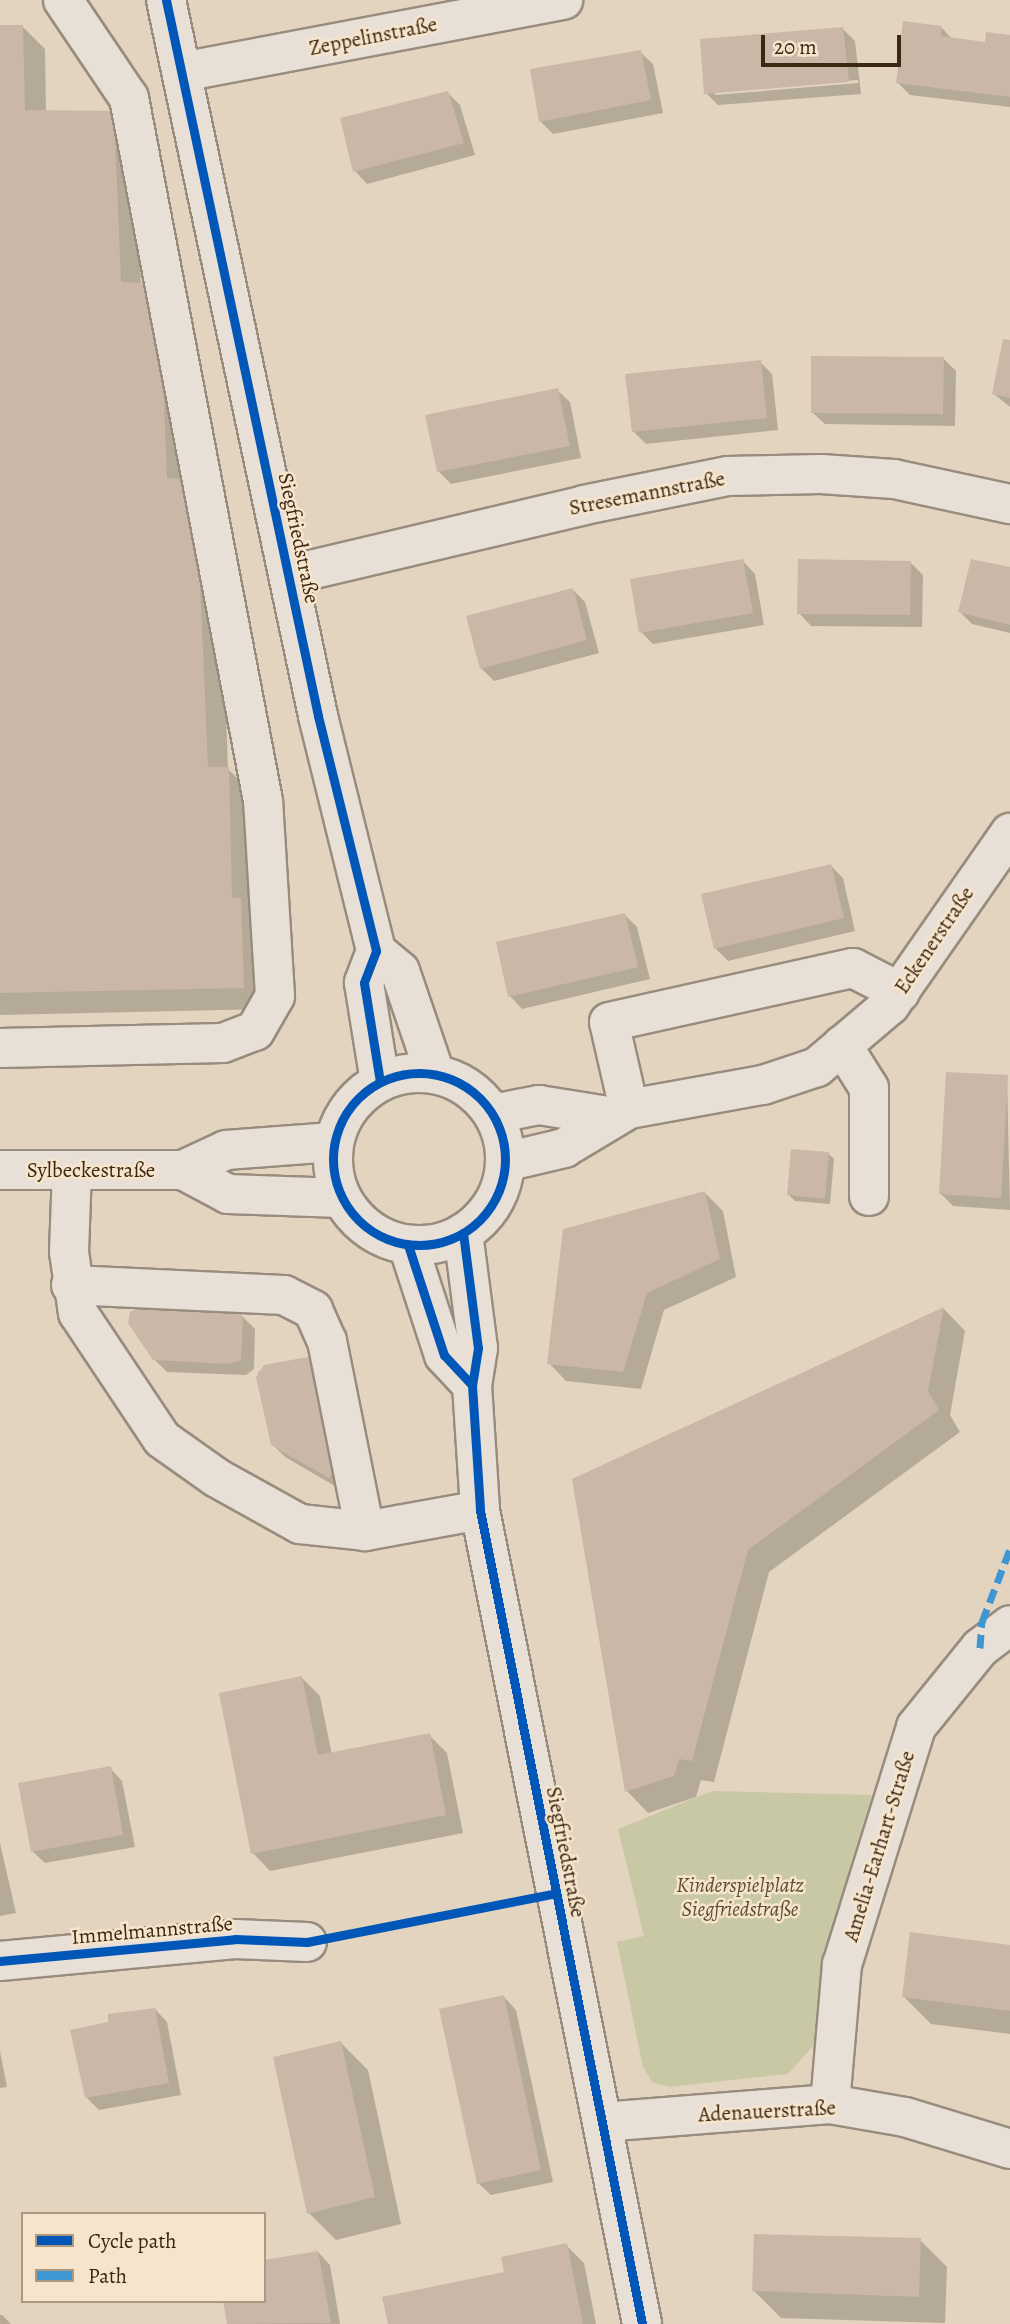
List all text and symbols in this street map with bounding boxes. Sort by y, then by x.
street label: Zeppelinstraße [307,11,439,61]
scale bar [765,21,905,65]
text: 20 m [774,33,817,61]
street label: Stresemannstraße [567,466,727,520]
street label: Siegfriedstraße [273,470,325,606]
street label: Eckenerstraße [889,882,979,998]
street label: Sylbeckestraße [27,1157,155,1183]
street label: Amelia-Earhart-Straße [838,1748,920,1944]
street label: Siegfriedstraße [541,1784,591,1920]
park label: Kinderspielplatz Siegfriedstraße [676,1872,804,1922]
street label: Immelmannstraße [70,1910,234,1950]
street label: Adenauerstraße [698,2095,836,2127]
legend [21,2212,266,2303]
text: Cycle path [88,2227,177,2255]
text: Path [88,2262,127,2290]

